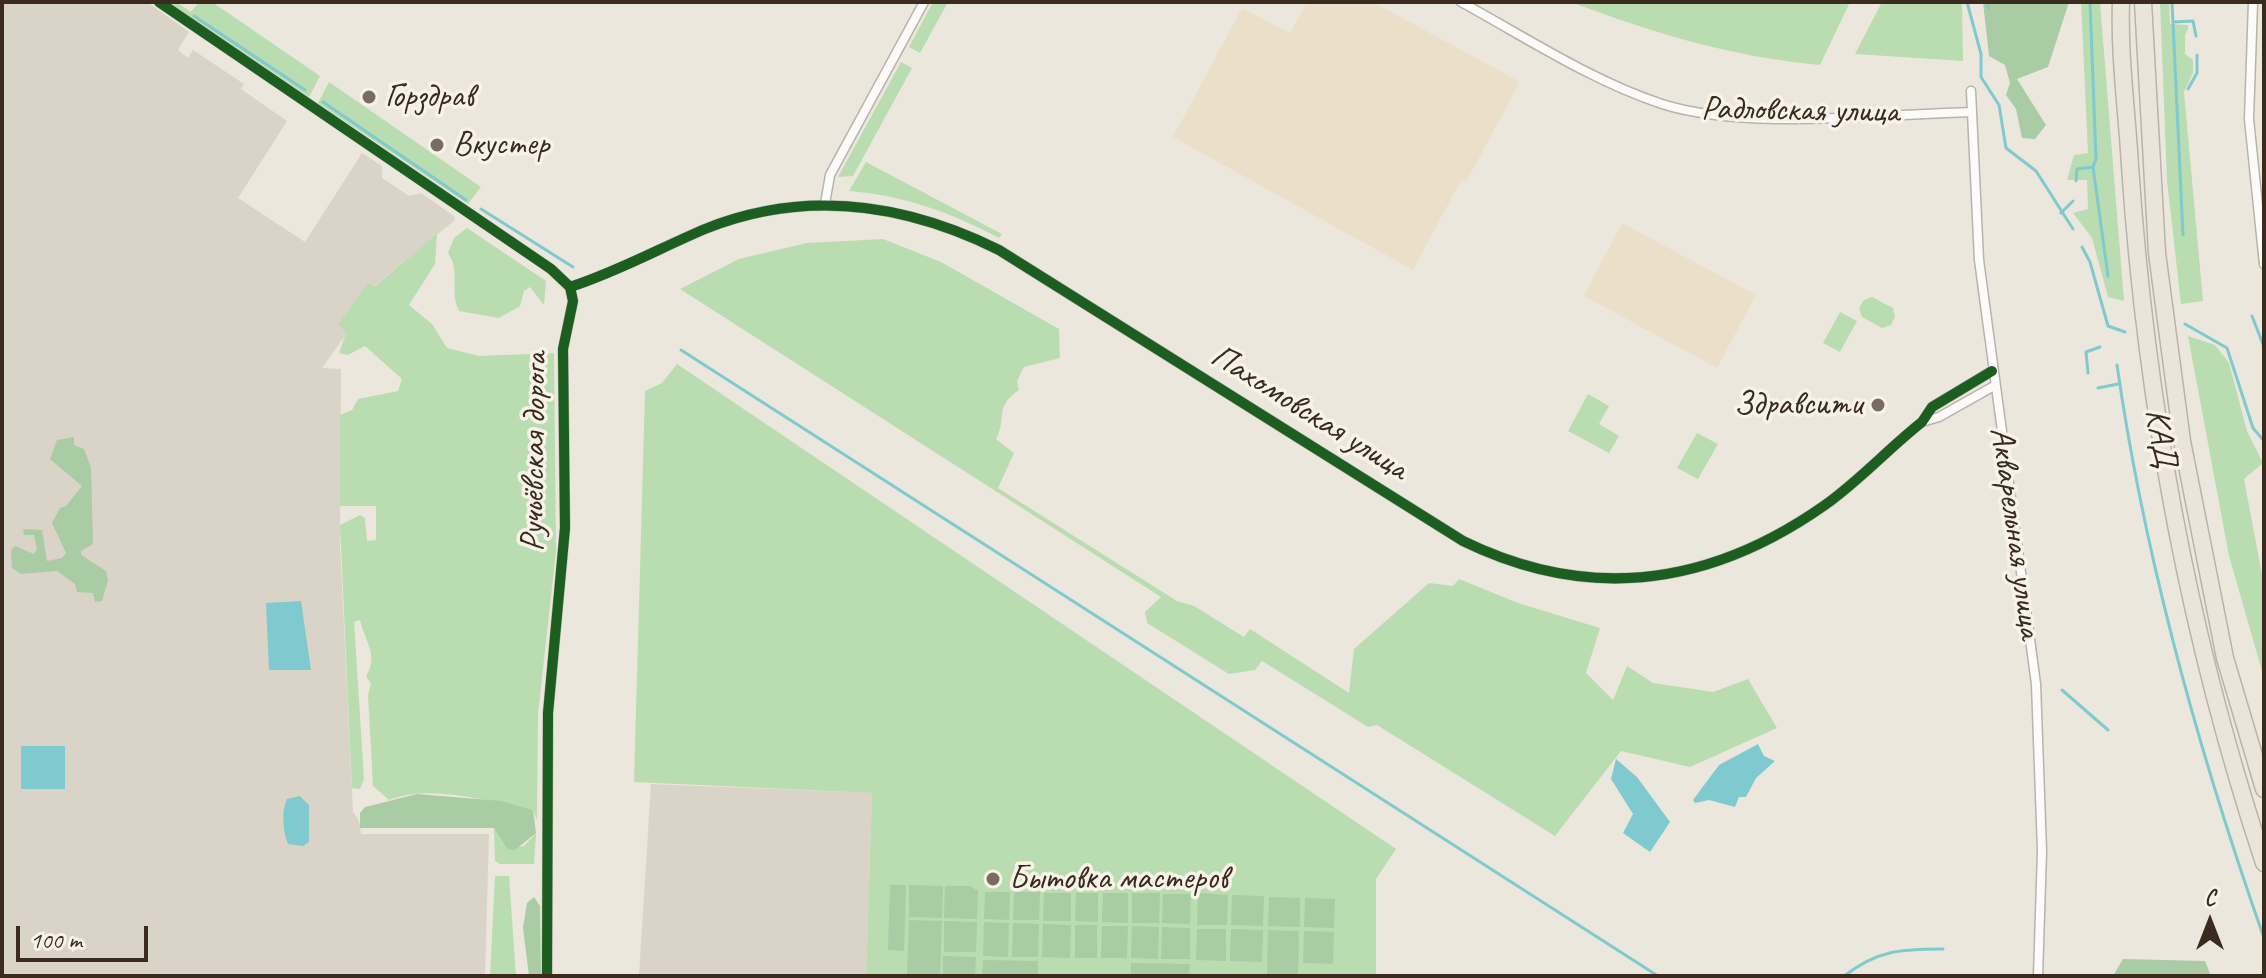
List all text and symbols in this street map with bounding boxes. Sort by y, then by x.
place label: Горздрав [385,77,474,117]
marker: Горздрав [360,88,378,106]
street label: Радловская улица [1701,89,1899,133]
place label: Вкустер [453,125,549,165]
marker: Вкустер [428,136,446,154]
street label: Пахомовская улица [1203,336,1415,490]
street label: Ручьёвская дорога [513,352,557,552]
place label: Здравсити [1734,385,1862,425]
marker: Здравсити [1869,396,1887,414]
street label: КАД [2135,406,2185,470]
street label: Акварельная улица [1980,425,2050,641]
place label: Бытовка мастеров [1009,859,1228,899]
marker: Бытовка мастеров [984,870,1002,888]
north arrow [2170,882,2250,962]
text: С [2205,884,2215,912]
scale bar [20,910,152,960]
text: 100 m [30,925,82,955]

